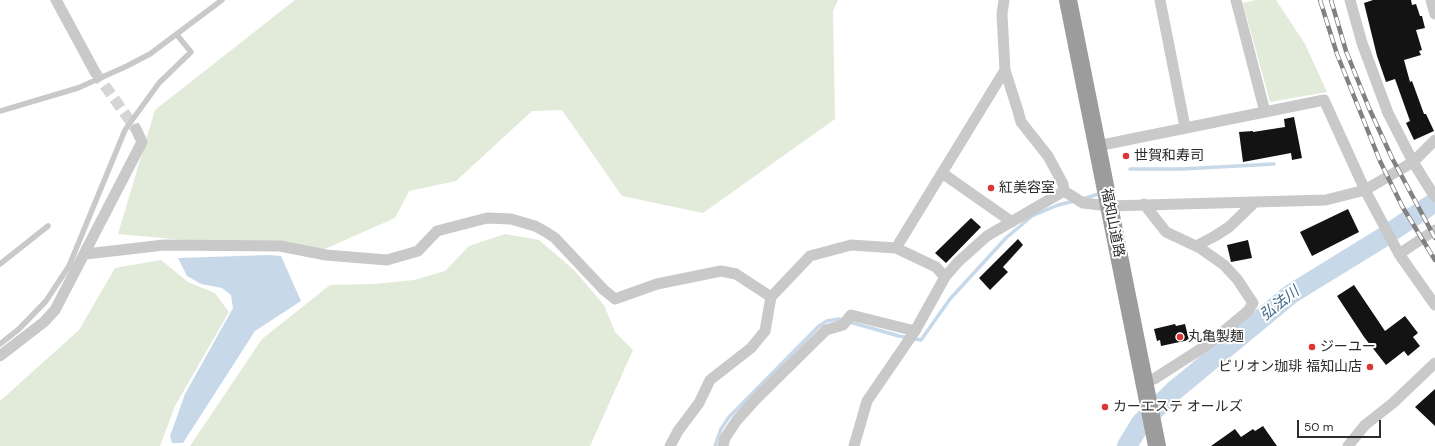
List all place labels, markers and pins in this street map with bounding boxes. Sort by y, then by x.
place label: 世賀和寿司 [1134,148,1204,164]
marker: 世賀和寿司 [1121,151,1131,161]
place label: 紅美容室 [999,180,1055,196]
marker: 紅美容室 [986,183,996,193]
place label: 丸亀製麺 [1188,329,1244,345]
marker: 丸亀製麺 [1175,332,1185,342]
place label: ジーユー [1320,339,1376,355]
marker: ジーユー [1307,342,1317,352]
place label: ビリオン珈琲 福知山店 [1218,359,1362,375]
marker: ビリオン珈琲 福知山店 [1365,362,1375,372]
place label: カーエステ オールズ [1113,399,1243,415]
marker: カーエステ オールズ [1100,402,1110,412]

